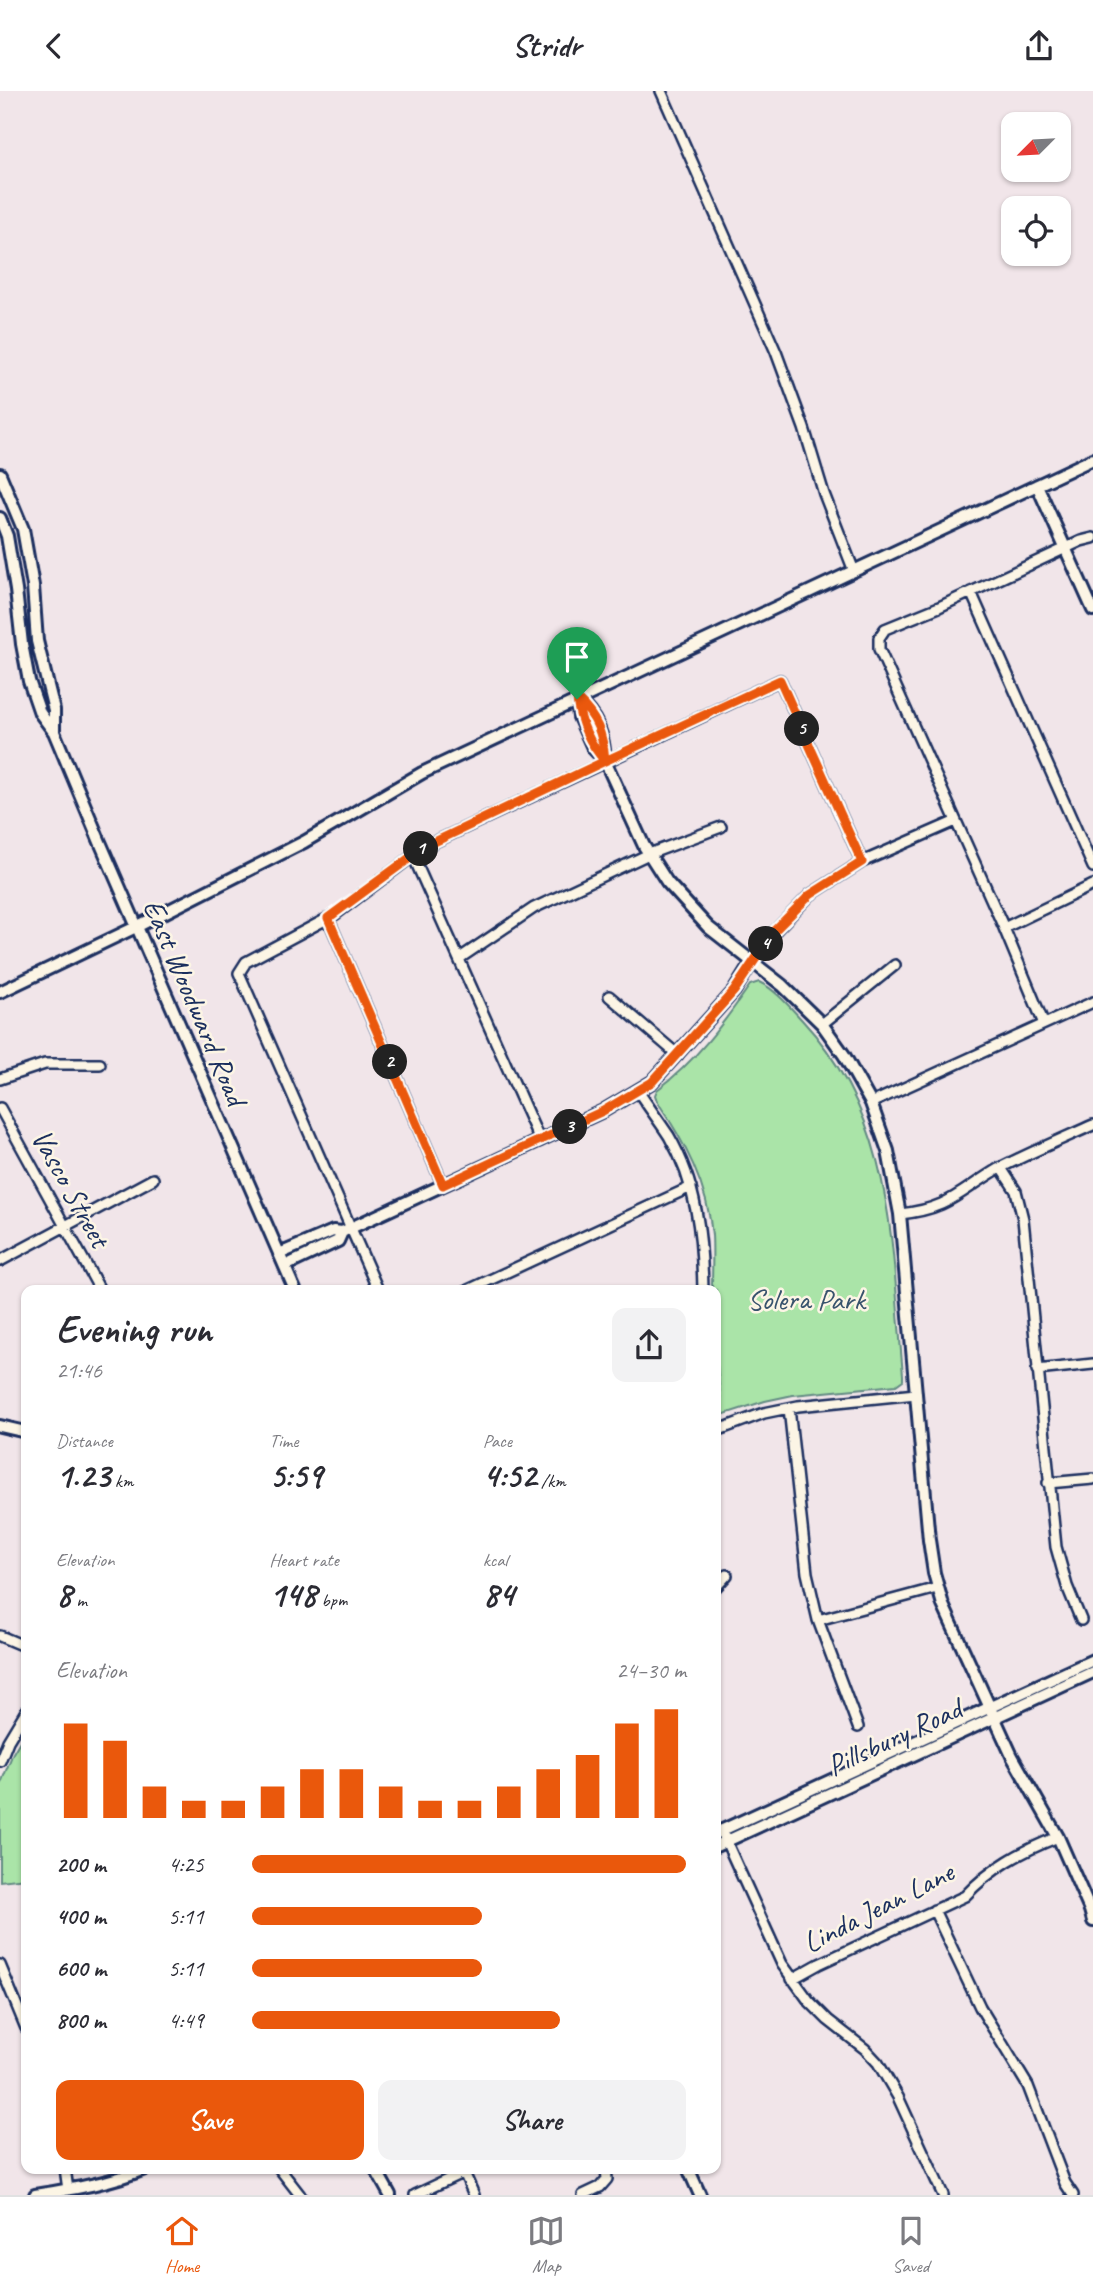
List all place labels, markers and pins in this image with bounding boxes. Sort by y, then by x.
pin [547,627,607,699]
pin: 5 [784,711,820,747]
pin: 1 [404,831,438,867]
pin: 4 [748,927,784,961]
pin: 2 [372,1045,408,1079]
pin: 3 [552,1109,588,1145]

